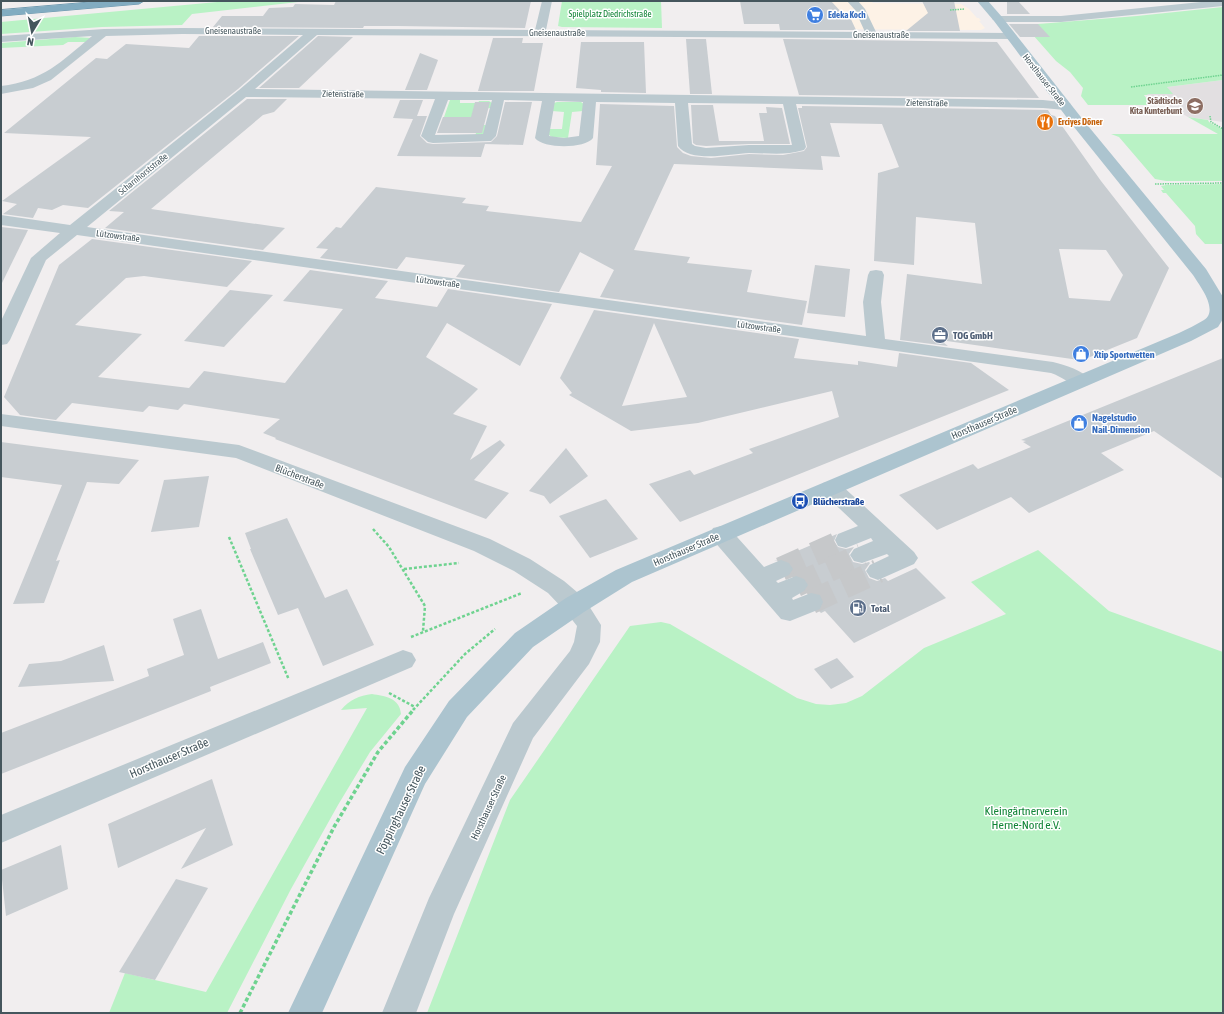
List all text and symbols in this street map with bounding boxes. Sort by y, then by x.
supermarket icon: Edeka Koch [805,5,825,25]
park label: Spielplatz Diedrichstraße [568,9,652,19]
place label: Edeka Koch [828,10,866,20]
north arrow [12,12,52,52]
street label: Gneisenaustraße [205,26,261,36]
street label: Gneisenaustraße [529,28,585,38]
street label: Gneisenaustraße [853,30,909,40]
text: N [26,35,35,48]
street label: Horsthauser Straße [1021,52,1067,108]
street label: Zietenstraße [322,89,364,99]
place label: Städtische Kita Kunterbunt [1130,96,1182,116]
school or university icon: Städtische Kita Kunterbunt [1185,96,1205,116]
street label: Zietenstraße [906,98,948,108]
restaurant icon: Erciyes Döner [1035,112,1055,132]
place label: Erciyes Döner [1058,117,1103,127]
street label: Scharnhorststraße [116,151,170,197]
street label: Lützowstraße [96,228,140,244]
street label: Lützowstraße [416,274,460,290]
street label: Lützowstraße [737,319,781,335]
office icon: TOG GmbH [930,325,950,345]
place label: TOG GmbH [953,330,993,341]
shop icon: Xtip Sportwetten [1071,344,1091,364]
place label: Xtip Sportwetten [1093,349,1155,360]
street label: Horsthauser Straße [950,403,1019,441]
place label: Nagelstudio Nail-Dimension [1092,412,1150,435]
shop icon: Nagelstudio Nail-Dimension [1069,413,1089,433]
street label: Blücherstraße [274,462,326,491]
bus stop icon: Blücherstraße [790,491,810,511]
place label: Blücherstraße [813,496,865,507]
street label: Horsthauser Straße [652,530,721,568]
fuel station icon: Total [848,598,868,618]
place label: Total [871,603,890,614]
street label: Horsthauser Straße [127,735,211,781]
street label: Pöppinghauser Straße [373,763,429,857]
street label: Horsthauser Straße [469,773,508,841]
park label: Kleingärtnerverein Herne-Nord e.V. [985,804,1068,832]

